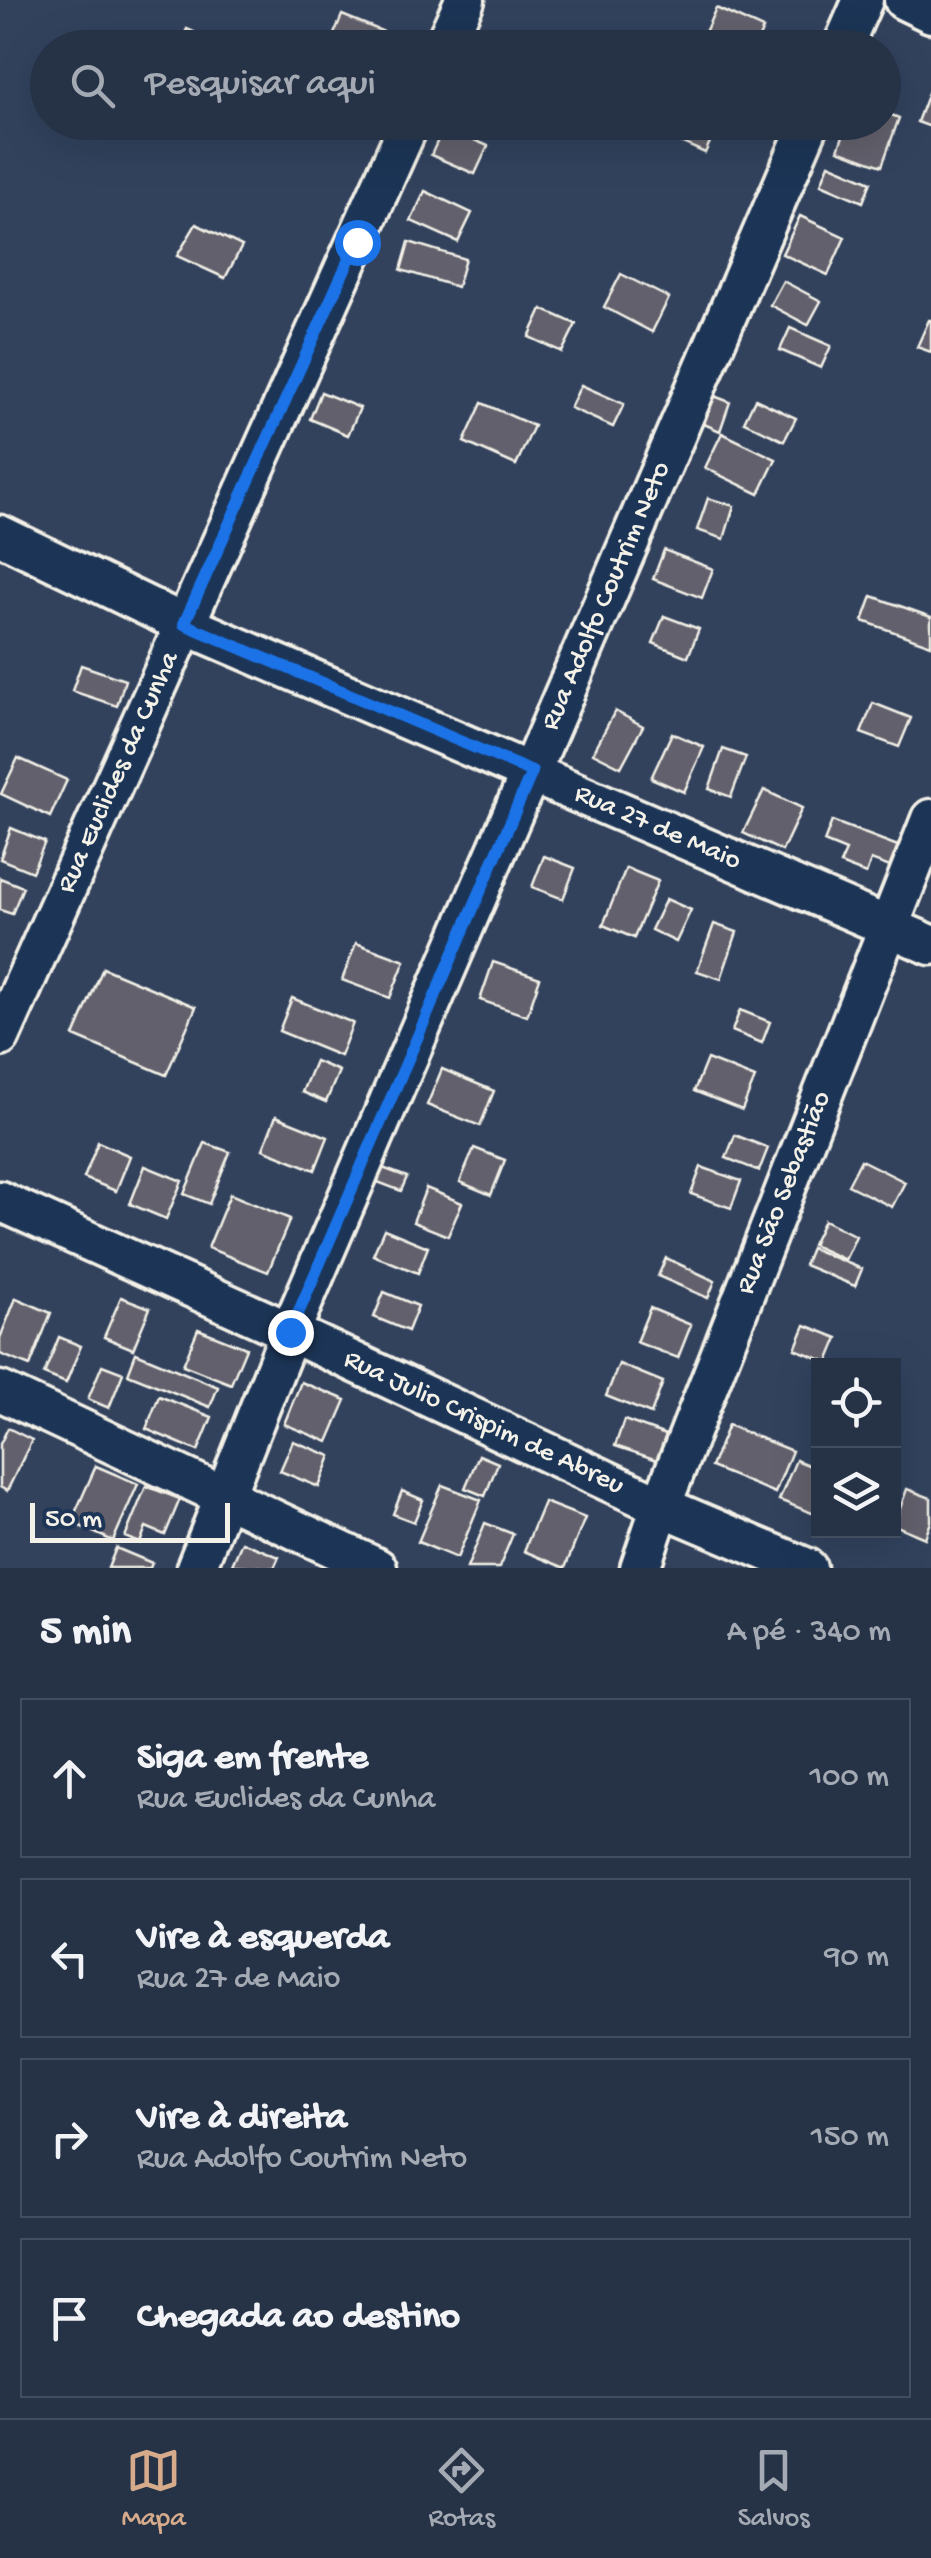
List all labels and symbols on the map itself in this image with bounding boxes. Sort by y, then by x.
route start [335,220,381,266]
street label: Rua Adolfo Coutrim Neto [534,457,678,735]
street label: Rua Euclides da Cunha [50,645,188,898]
street label: Rua 27 de Maio [569,777,746,878]
street label: Rua São Sebastião [729,1086,839,1299]
route end [268,1310,314,1356]
street label: Rua Julio Crispim de Abreu [338,1343,629,1503]
scale bar [30,1498,230,1542]

